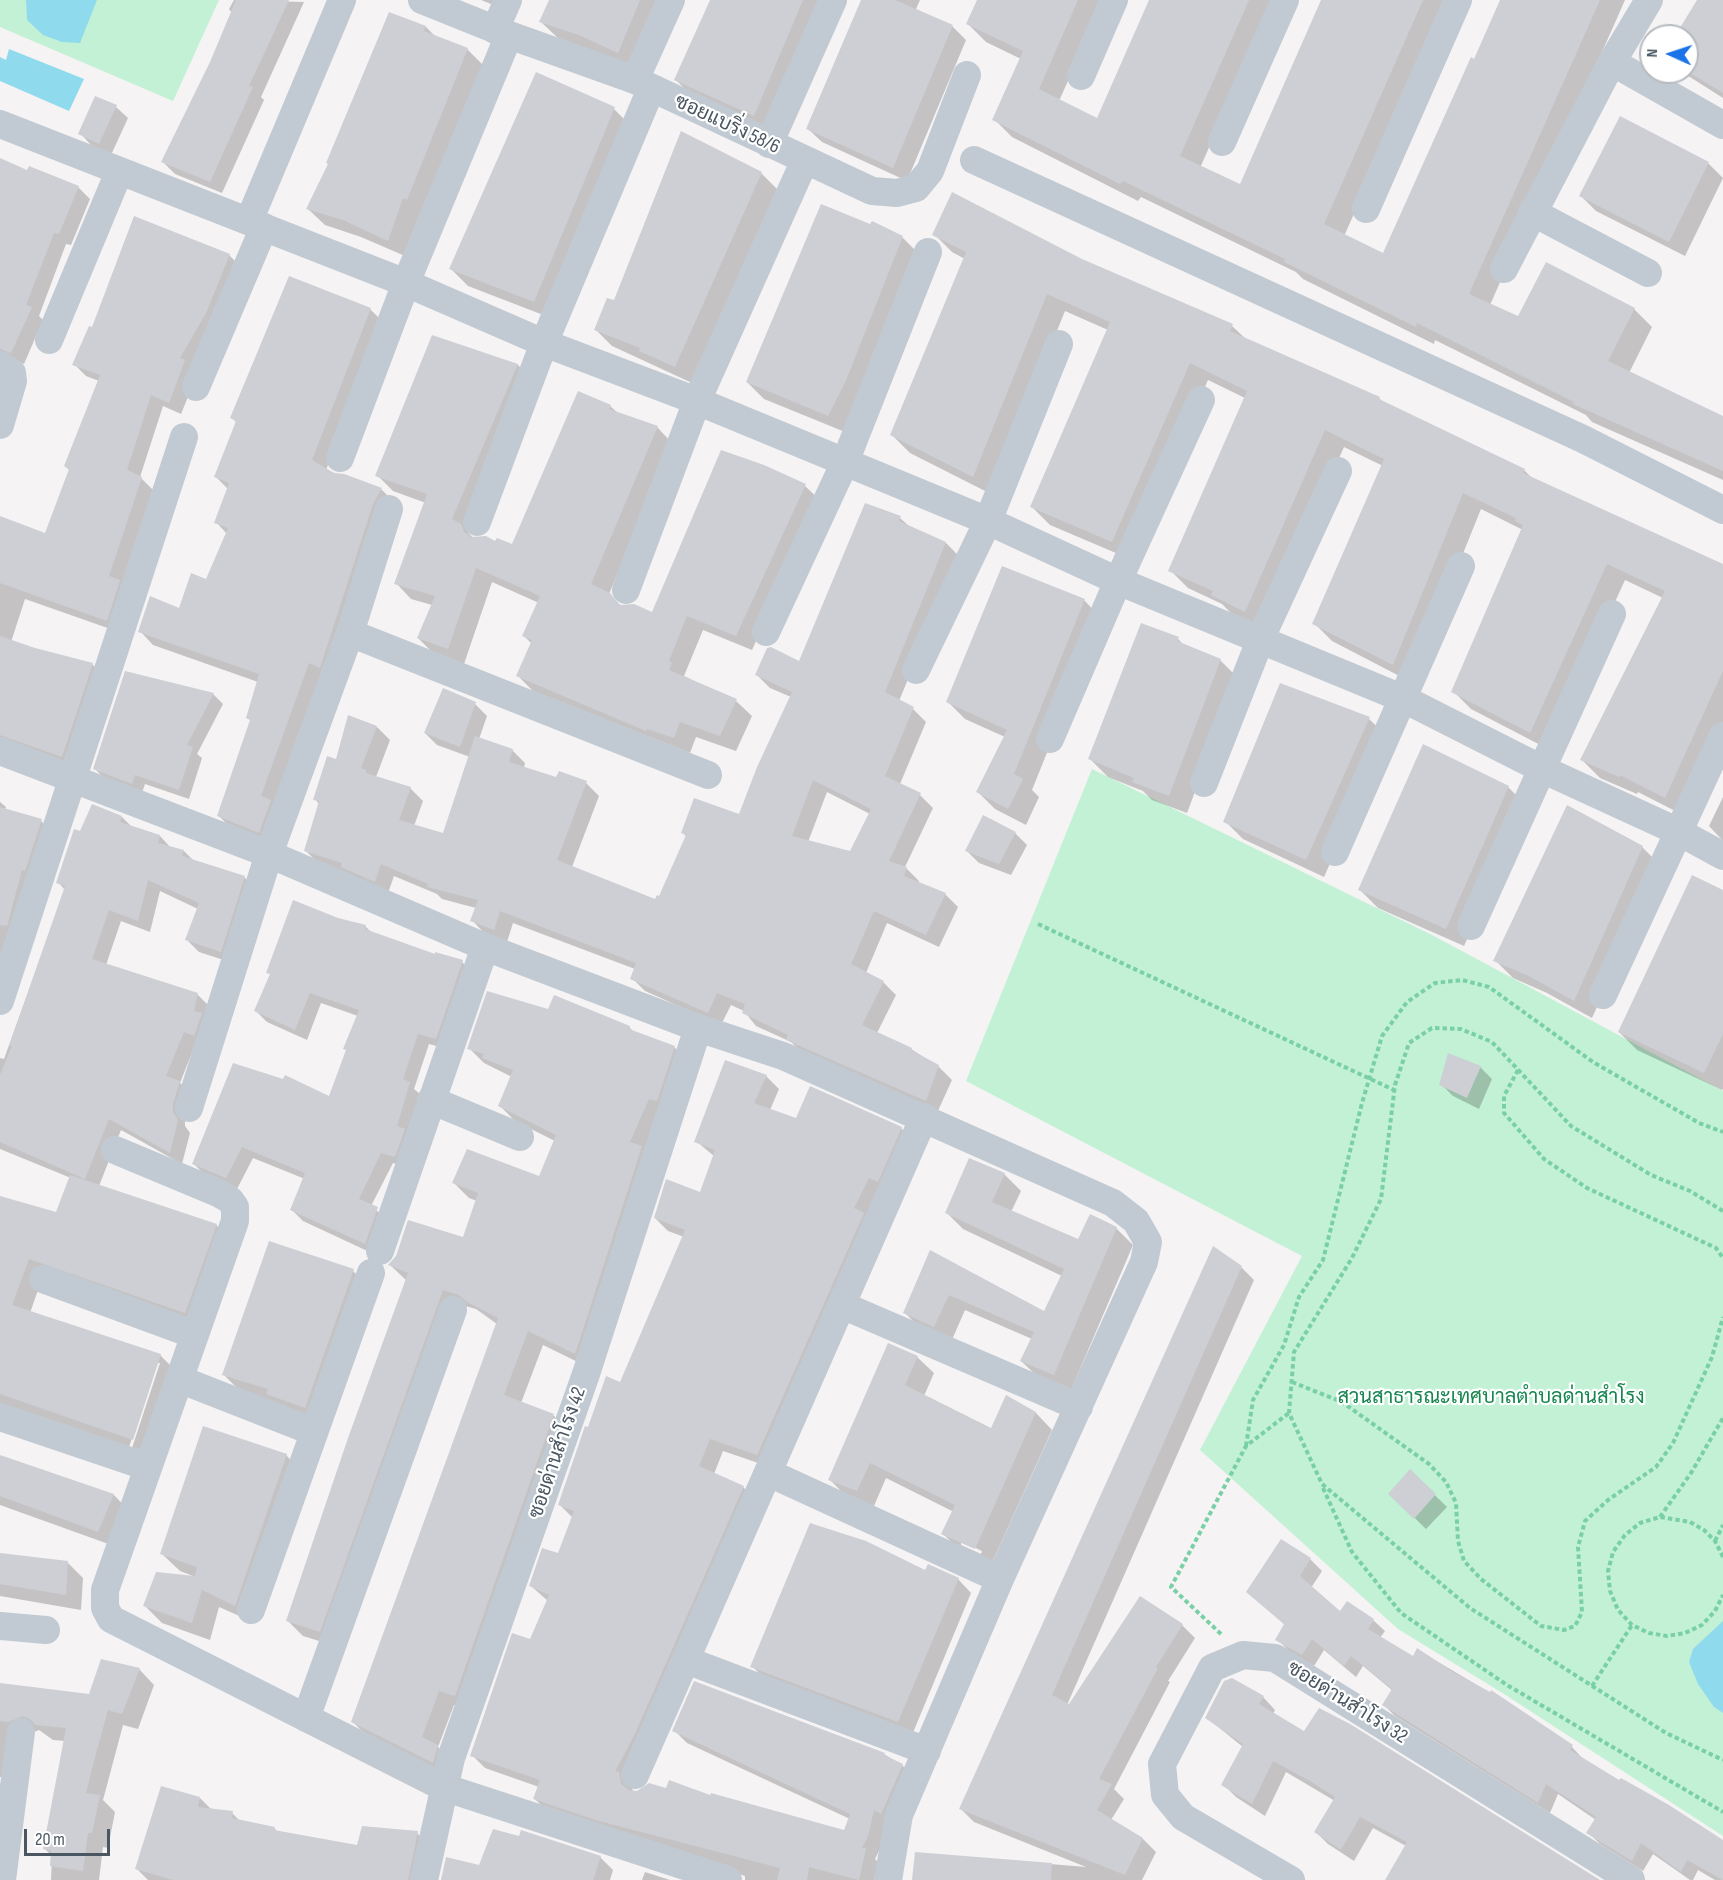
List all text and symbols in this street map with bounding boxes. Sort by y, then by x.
north arrow [1639,24,1699,84]
text: N [1643,48,1662,58]
street label: ซอยแบริ่ง 58/6 [671,90,783,160]
street label: ซอยด่านสำโรง 42 [524,1384,592,1522]
park label: สวนสาธารณะเทศบาลตำบลด่านสำโรง [1337,1386,1645,1410]
street label: ซอยด่านสำโรง 32 [1282,1656,1412,1750]
scale bar [27,1817,112,1855]
text: 20 m [35,1829,65,1850]

